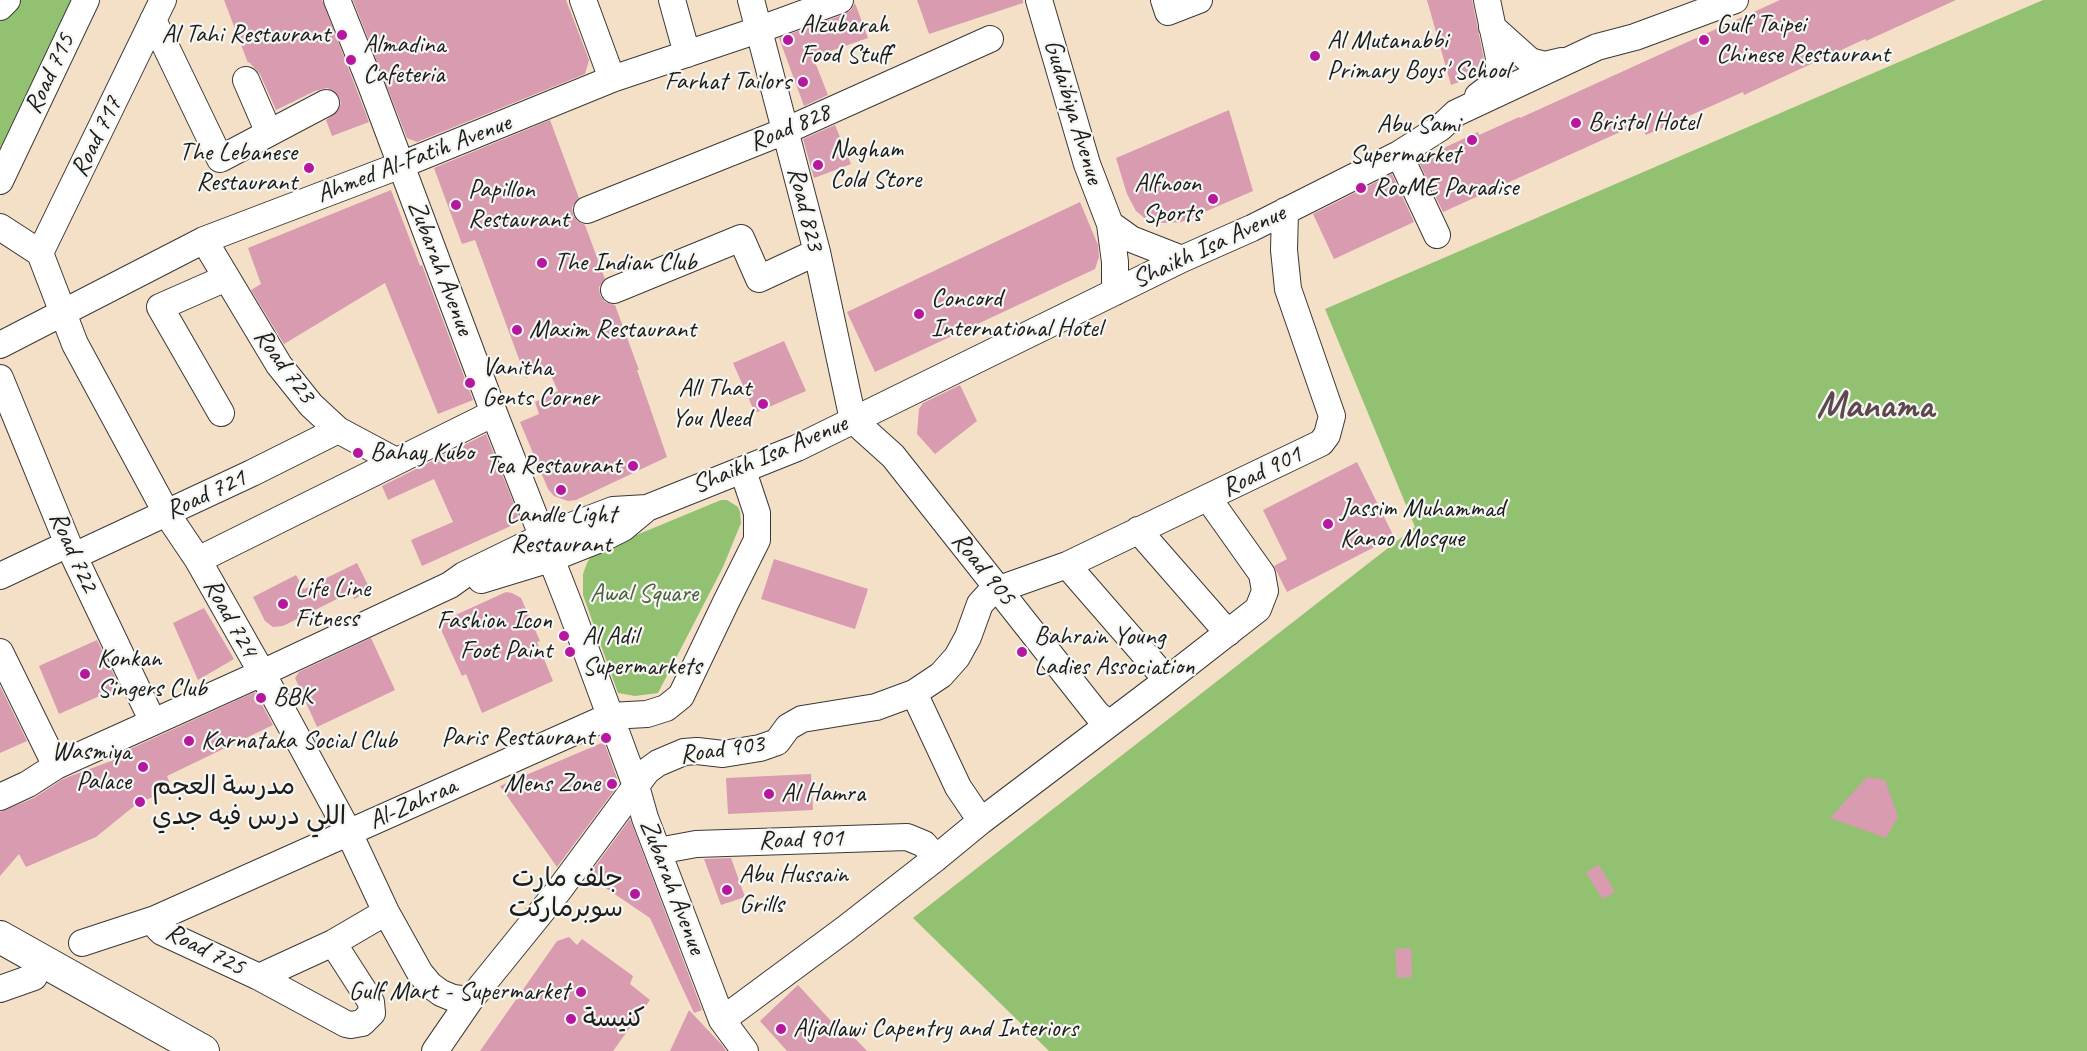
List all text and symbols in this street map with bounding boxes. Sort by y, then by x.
place label: Alzubarah Food Stuff [800,9,891,70]
place label: Gulf Taipei Chinese Restaurant [1716,9,1890,70]
place label: Al Tahi Restaurant [161,19,330,51]
place label: Al Mutanabbi Primary Boys' School [1327,25,1510,86]
marker: Al Tahi Restaurant [335,28,349,42]
street label: Road 715 [18,29,82,119]
place label: Almadina Cafeteria [363,29,445,90]
marker: Alzubarah Food Stuff [781,33,795,47]
marker: Gulf Taipei Chinese Restaurant [1697,33,1711,47]
street label: Gudaibiya Avenue [1036,36,1110,188]
marker: Al Mutanabbi Primary Boys' School [1308,49,1322,63]
marker: Almadina Cafeteria [344,53,358,67]
place label: Farhat Tailors [665,66,791,98]
marker: Farhat Tailors [796,75,810,89]
street label: Road 717 [64,92,130,182]
street label: Road 828 [745,97,835,159]
place label: Bristol Hotel [1588,107,1698,139]
street label: Ahmed Al-Fatih Avenue [312,108,516,210]
place label: Abu Sami Supermarket [1350,109,1460,170]
marker: Bristol Hotel [1569,116,1583,130]
marker: Abu Sami Supermarket [1465,133,1479,147]
place label: Nagham Cold Store [830,134,921,195]
place label: The Lebanese Restaurant [179,137,297,198]
marker: Nagham Cold Store [811,158,825,172]
marker: The Lebanese Restaurant [302,161,316,175]
street label: Road 823 [780,164,830,254]
place label: Alfnoon Sports [1134,168,1201,230]
place label: RooME Paradise [1373,172,1518,204]
place label: Papillon Restaurant [468,174,569,236]
marker: RooME Paradise [1354,181,1368,195]
marker: Alfnoon Sports [1206,192,1220,206]
street label: Zubarah Avenue [400,196,480,340]
marker: Papillon Restaurant [449,198,463,212]
street label: Shaikh Isa Avenue [1127,198,1291,296]
place label: The Indian Club [554,247,696,279]
marker: The Indian Club [535,256,549,270]
place label: Concord International Hotel [931,283,1102,344]
marker: Concord International Hotel [912,307,926,321]
place label: Maxim Restaurant [529,314,696,346]
street label: Road 723 [246,322,322,410]
marker: Maxim Restaurant [510,323,524,337]
place label: Vanitha Gents Corner [482,352,599,414]
place label: All That You Need [671,373,751,434]
marker: Vanitha Gents Corner [463,376,477,390]
district label: Manama [1817,384,1933,430]
marker: All That You Need [756,397,770,411]
street label: Shaikh Isa Avenue [688,408,852,502]
place label: Bahay Kubo [370,437,474,469]
street label: Road 901 [1217,439,1307,505]
marker: Bahay Kubo [351,446,365,460]
place label: Tea Restaurant [486,450,621,482]
marker: Tea Restaurant [626,459,640,473]
street label: Road 721 [161,463,251,527]
marker: Candle Light Restaurant [554,483,568,497]
place label: Jassim Muhammad Kanoo Mosque [1340,493,1504,554]
place label: Candle Light Restaurant [506,499,616,560]
street label: Road 722 [41,507,105,597]
marker: Jassim Muhammad Kanoo Mosque [1321,517,1335,531]
street label: Road 905 [944,526,1022,612]
street label: Road 724 [196,573,264,663]
place label: Life Line Fitness [295,573,370,634]
park label: Awal Square [590,578,698,610]
marker: Life Line Fitness [276,597,290,611]
place label: Fashion Icon Foot Paint [437,605,552,666]
place label: Al Adil Supermarkets [582,621,701,682]
place label: Bahrain Young Ladies Association [1034,621,1195,682]
marker: Fashion Icon Foot Paint [557,629,571,643]
place label: Konkan Singers Club [97,643,207,704]
marker: Al Adil Supermarkets [563,645,577,659]
marker: Bahrain Young Ladies Association [1015,645,1029,659]
marker: Konkan Singers Club [78,667,92,681]
place label: BBK [273,682,313,714]
marker: BBK [254,691,268,705]
place label: Paris Restaurant [442,722,594,754]
place label: Karnataka Social Club [201,725,397,757]
street label: Road 903 [678,729,766,771]
marker: Paris Restaurant [599,731,613,745]
marker: Karnataka Social Club [182,734,196,748]
place label: Wasmiya Palace [52,736,131,798]
marker: Wasmiya Palace [136,760,150,774]
place label: Mens Zone [504,768,600,800]
place label: مدرسة العجم اللي درس فيه جدي [152,771,346,832]
street label: Al-Zahraa [364,771,462,837]
marker: Mens Zone [605,777,619,791]
place label: Al Hamra [781,778,865,810]
marker: Al Hamra [762,787,776,801]
marker: مدرسة العجم اللي درس فيه جدي [133,795,147,809]
street label: Zubarah Avenue [632,815,712,959]
street label: Road 901 [758,823,844,857]
place label: Abu Hussain Grills [739,859,848,921]
place label: جلف مارت سوبرماركت [509,863,623,924]
marker: Abu Hussain Grills [720,883,734,897]
marker: جلف مارت سوبرماركت [628,887,642,901]
street label: Road 725 [160,917,250,983]
place label: Gulf Mart - Supermarket [349,976,569,1008]
marker: Gulf Mart - Supermarket [574,985,588,999]
place label: كنيسة [583,1003,645,1035]
marker: كنيسة [564,1012,578,1026]
place label: Aljallawi Capentry and Interiors [793,1013,1078,1045]
marker: Aljallawi Capentry and Interiors [774,1022,788,1036]

